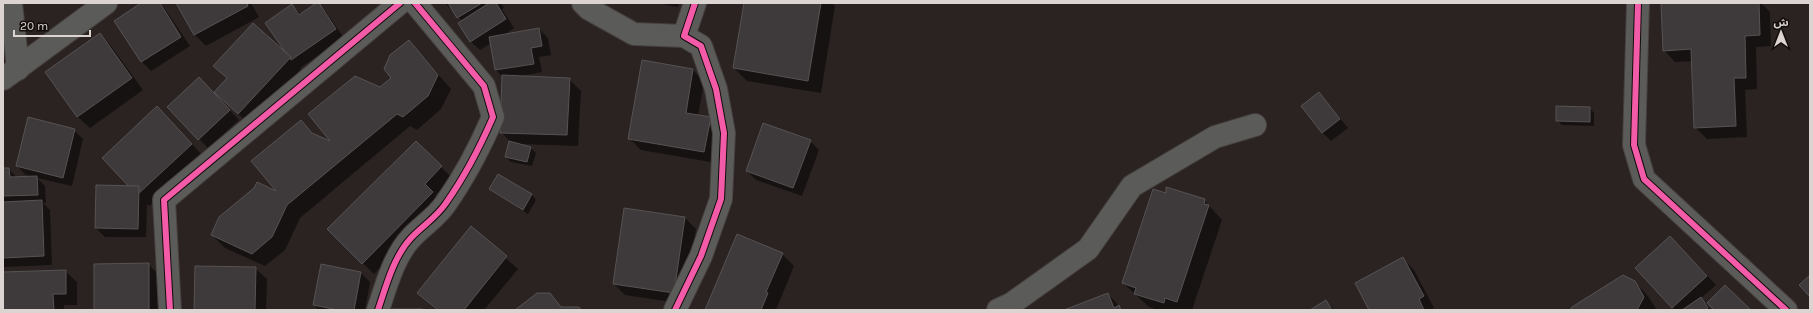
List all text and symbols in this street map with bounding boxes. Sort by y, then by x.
scale bar [14,12,90,38]
north arrow [1761,12,1801,52]
text: ش [1773,16,1789,29]
text: 20 m [20,19,48,33]

